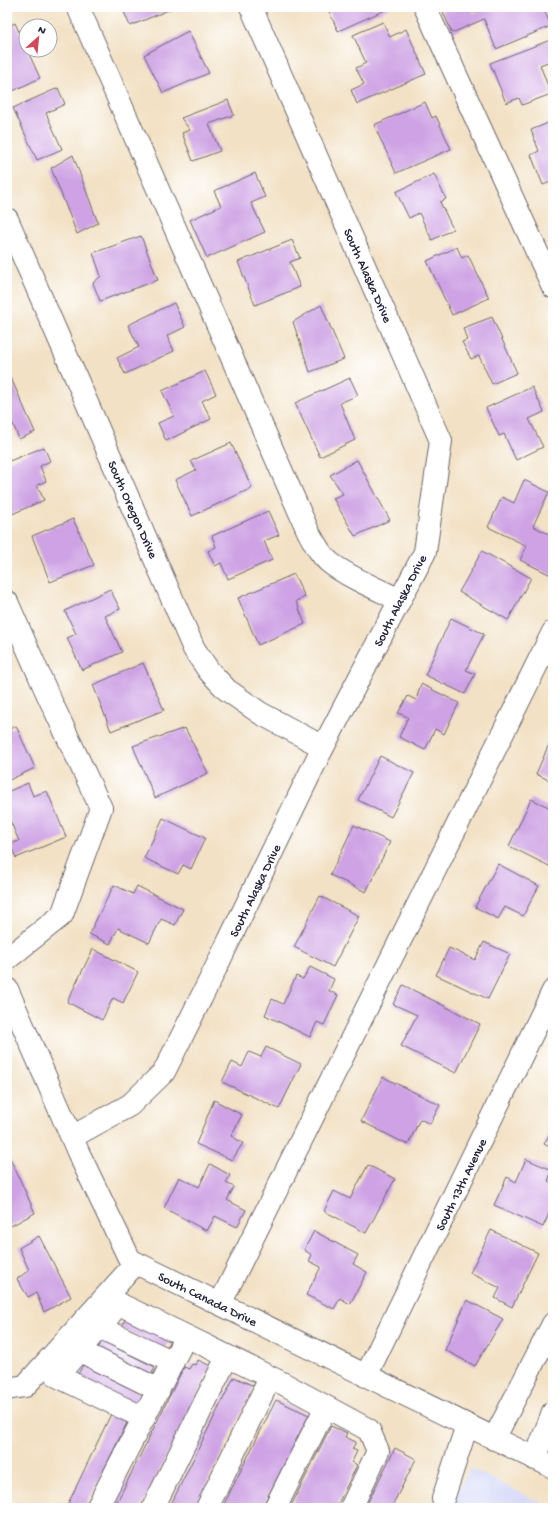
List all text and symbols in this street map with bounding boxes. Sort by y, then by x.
north arrow [18,18,58,58]
text: N [36,24,48,38]
street label: South Alaska Drive [339,227,394,326]
street label: South Oregon Drive [103,459,160,561]
street label: South Alaska Drive [372,552,431,650]
street label: South Alaska Drive [227,842,285,940]
street label: South 13th Avenue [433,1136,491,1234]
street label: South Canada Drive [155,1270,259,1331]

